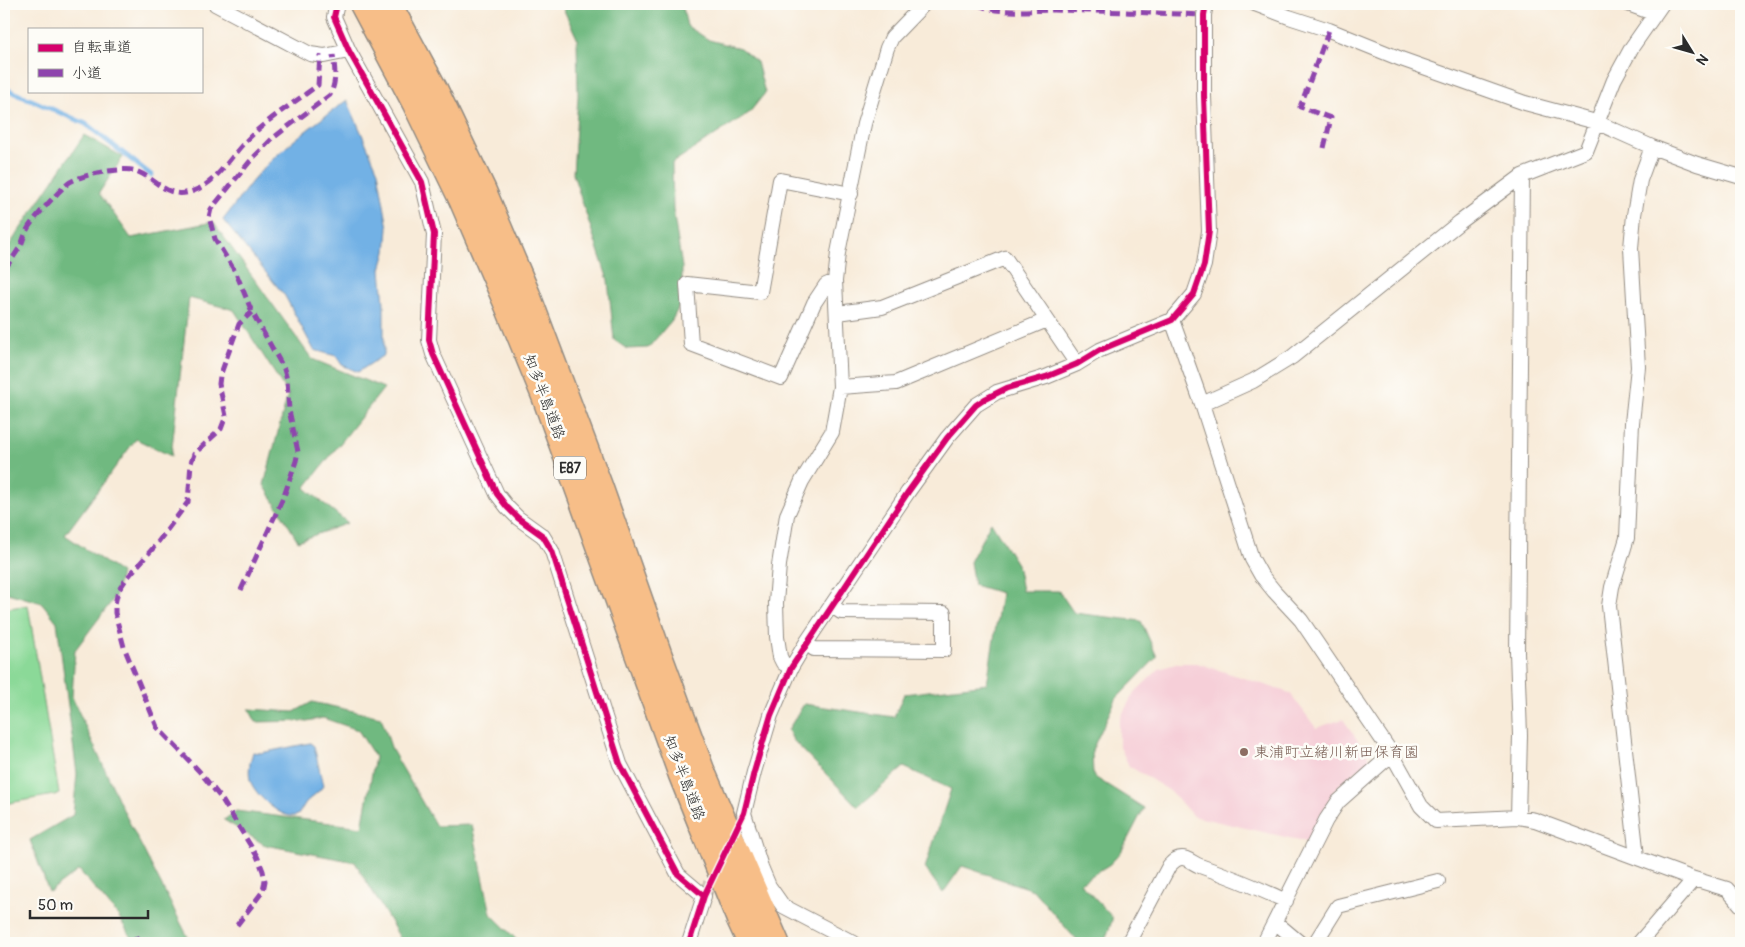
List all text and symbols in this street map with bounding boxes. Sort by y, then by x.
legend [28,28,202,92]
north arrow [1668,28,1718,78]
text: 自転車道 [72,38,132,57]
text: N [1692,51,1712,68]
text: 小道 [72,64,102,83]
street label: 知多半島道路 [519,352,569,442]
road number: E87 [554,456,586,479]
street label: 知多半島道路 [659,733,709,823]
place label: 東浦町立緒川新田保育園 [1254,743,1419,762]
marker: 東浦町立緒川新田保育園 [1238,746,1250,758]
scale bar [30,887,148,919]
text: 50 m [38,896,73,915]

